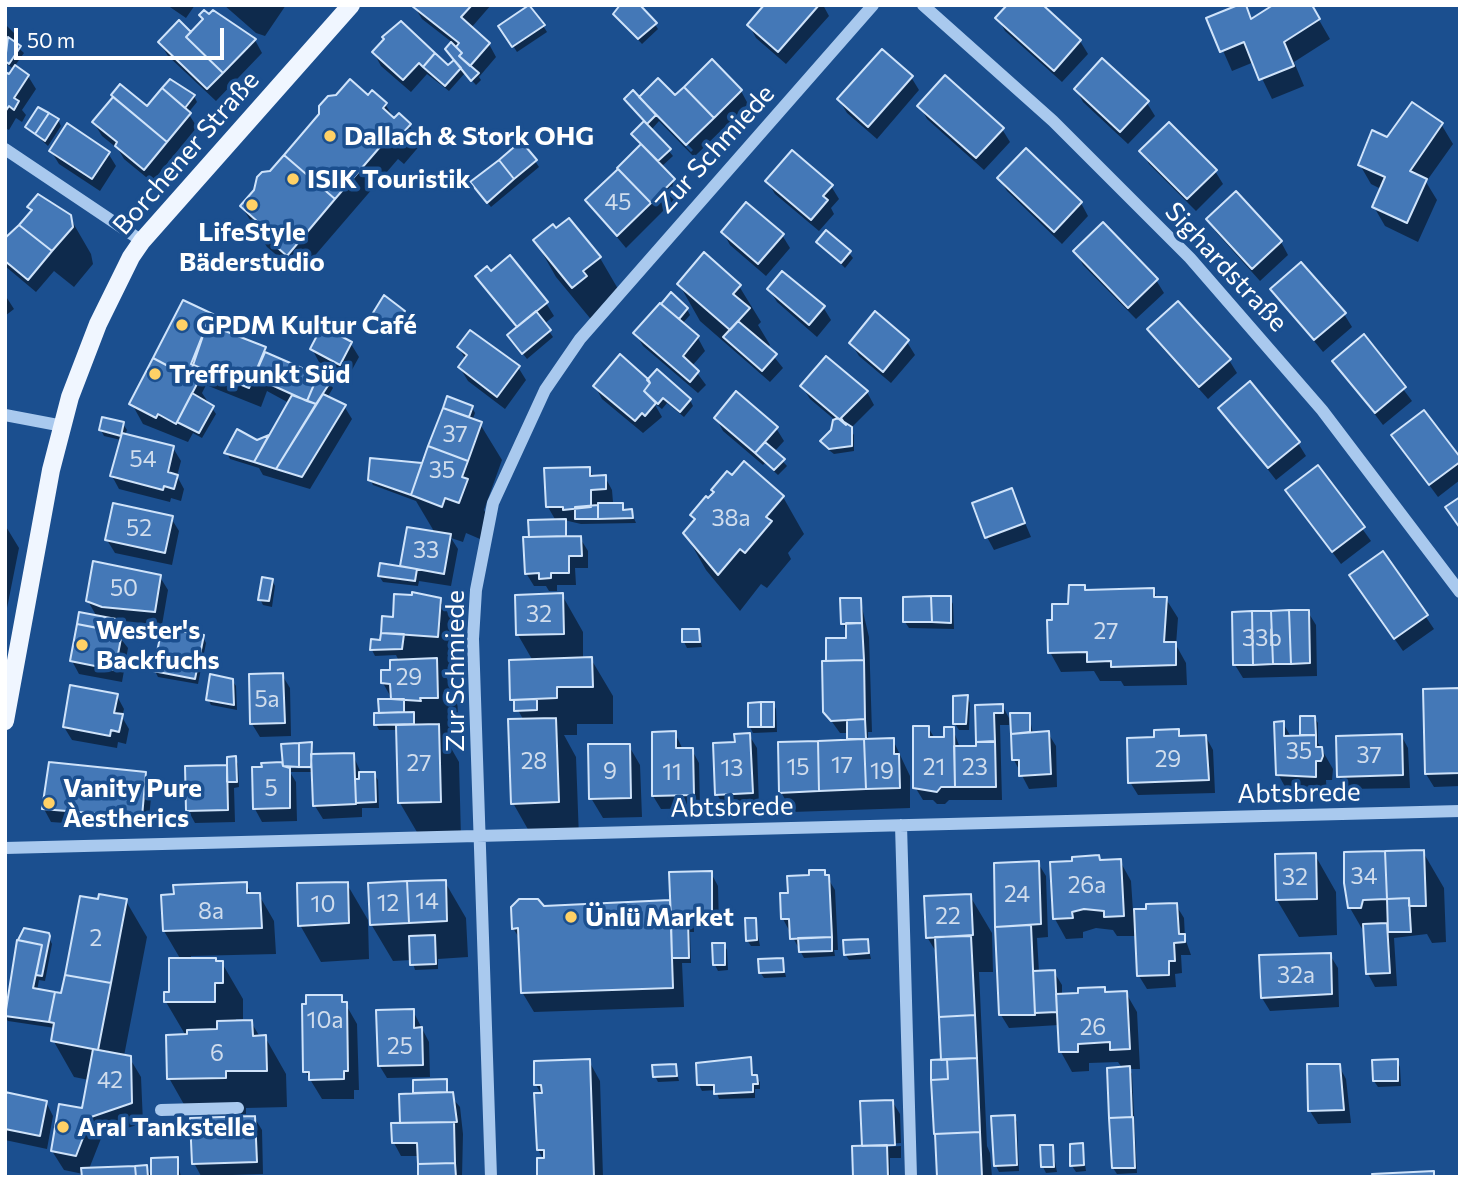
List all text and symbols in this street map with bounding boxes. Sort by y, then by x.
scale bar [18,14,228,58]
text: 50 m [27,27,75,52]
street label: Borchener Straße [106,65,266,241]
street label: Zur Schmiede [649,78,781,220]
place label: Dallach & Stork OHG [344,120,594,152]
marker: Dallach & Stork OHG [322,128,338,144]
place label: ISIK Touristik [307,163,470,195]
marker: ISIK Touristik [285,171,301,187]
house number: 45 [604,188,632,216]
street label: Sighardstraße [1158,196,1294,338]
marker: LifeStyle Bäderstudio [244,197,260,213]
place label: LifeStyle Bäderstudio [179,216,325,278]
place label: GPDM Kultur Café [196,309,417,341]
marker: GPDM Kultur Café [174,317,190,333]
place label: Treffpunkt Süd [169,358,351,390]
marker: Treffpunkt Süd [147,366,163,382]
house number: 37 [442,420,468,448]
house number: 54 [129,445,157,473]
house number: 35 [429,456,455,484]
house number: 38a [711,504,751,532]
house number: 52 [126,514,152,542]
house number: 33 [413,536,439,564]
house number: 50 [110,574,138,602]
street label: Zur Schmiede [439,590,471,752]
house number: 32 [526,600,552,628]
place label: Wester's Backfuchs [96,614,220,676]
house number: 27 [1094,617,1118,645]
house number: 33b [1242,624,1282,652]
marker: Wester's Backfuchs [74,637,90,653]
house number: 29 [396,663,422,691]
house number: 5a [254,685,280,713]
house number: 35 [1286,737,1312,765]
house number: 37 [1356,741,1382,769]
house number: 29 [1155,745,1181,773]
house number: 28 [521,747,547,775]
house number: 27 [407,749,431,777]
house number: 17 [831,751,853,779]
house number: 15 [786,753,810,781]
house number: 21 [923,753,945,781]
house number: 23 [962,753,988,781]
house number: 13 [721,754,743,782]
house number: 9 [603,757,617,785]
house number: 19 [870,757,894,785]
house number: 11 [662,758,682,786]
place label: Vanity Pure Àestherics [63,772,202,834]
house number: 5 [264,774,278,802]
street label: Abtsbrede [1237,776,1361,810]
street label: Abtsbrede [670,790,794,824]
marker: Vanity Pure Àestherics [41,795,57,811]
house number: 34 [1351,862,1377,890]
house number: 32 [1282,863,1308,891]
house number: 26a [1068,871,1106,899]
house number: 24 [1004,880,1030,908]
house number: 14 [415,887,439,915]
house number: 12 [377,889,399,917]
house number: 10 [311,890,335,918]
house number: 8a [198,897,224,925]
place label: Ünlü Market [585,901,734,933]
house number: 22 [935,902,961,930]
marker: Ünlü Market [563,909,579,925]
house number: 2 [90,924,102,952]
house number: 32a [1277,961,1315,989]
house number: 10a [307,1006,343,1034]
house number: 26 [1080,1013,1106,1041]
house number: 25 [387,1032,413,1060]
house number: 6 [210,1039,224,1067]
house number: 42 [97,1066,123,1094]
place label: Aral Tankstelle [77,1111,255,1143]
marker: Aral Tankstelle [55,1119,71,1135]

